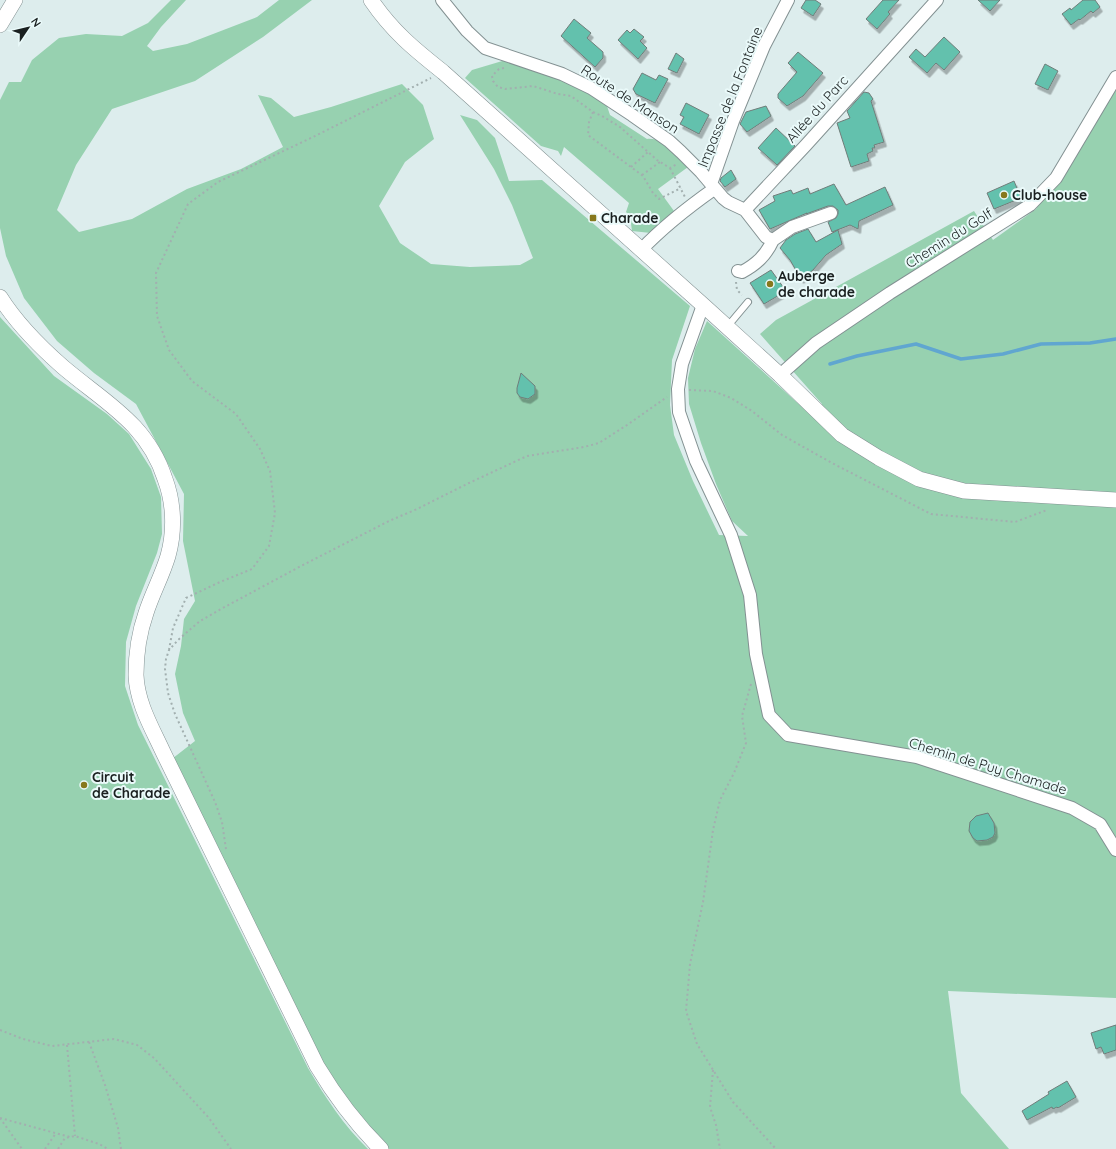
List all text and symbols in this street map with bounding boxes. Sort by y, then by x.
north arrow [8,8,48,48]
text: N [28,15,44,30]
street label: Impasse de la Fontaine [693,24,767,170]
street label: Route de Manson [577,61,683,137]
street label: Allée du Parc [782,72,852,146]
place label: Club-house [1012,186,1087,204]
marker: Club-house [999,190,1009,200]
street label: Chemin du Golf [902,204,996,272]
place label: Charade [601,209,659,227]
marker: Charade [588,213,598,223]
place label: Auberge de charade [778,267,855,301]
marker: Auberge de charade [765,279,775,289]
street label: Chemin de Puy Chamade [907,733,1069,799]
place label: Circuit de Charade [92,768,171,802]
marker: Circuit de Charade [79,780,89,790]

